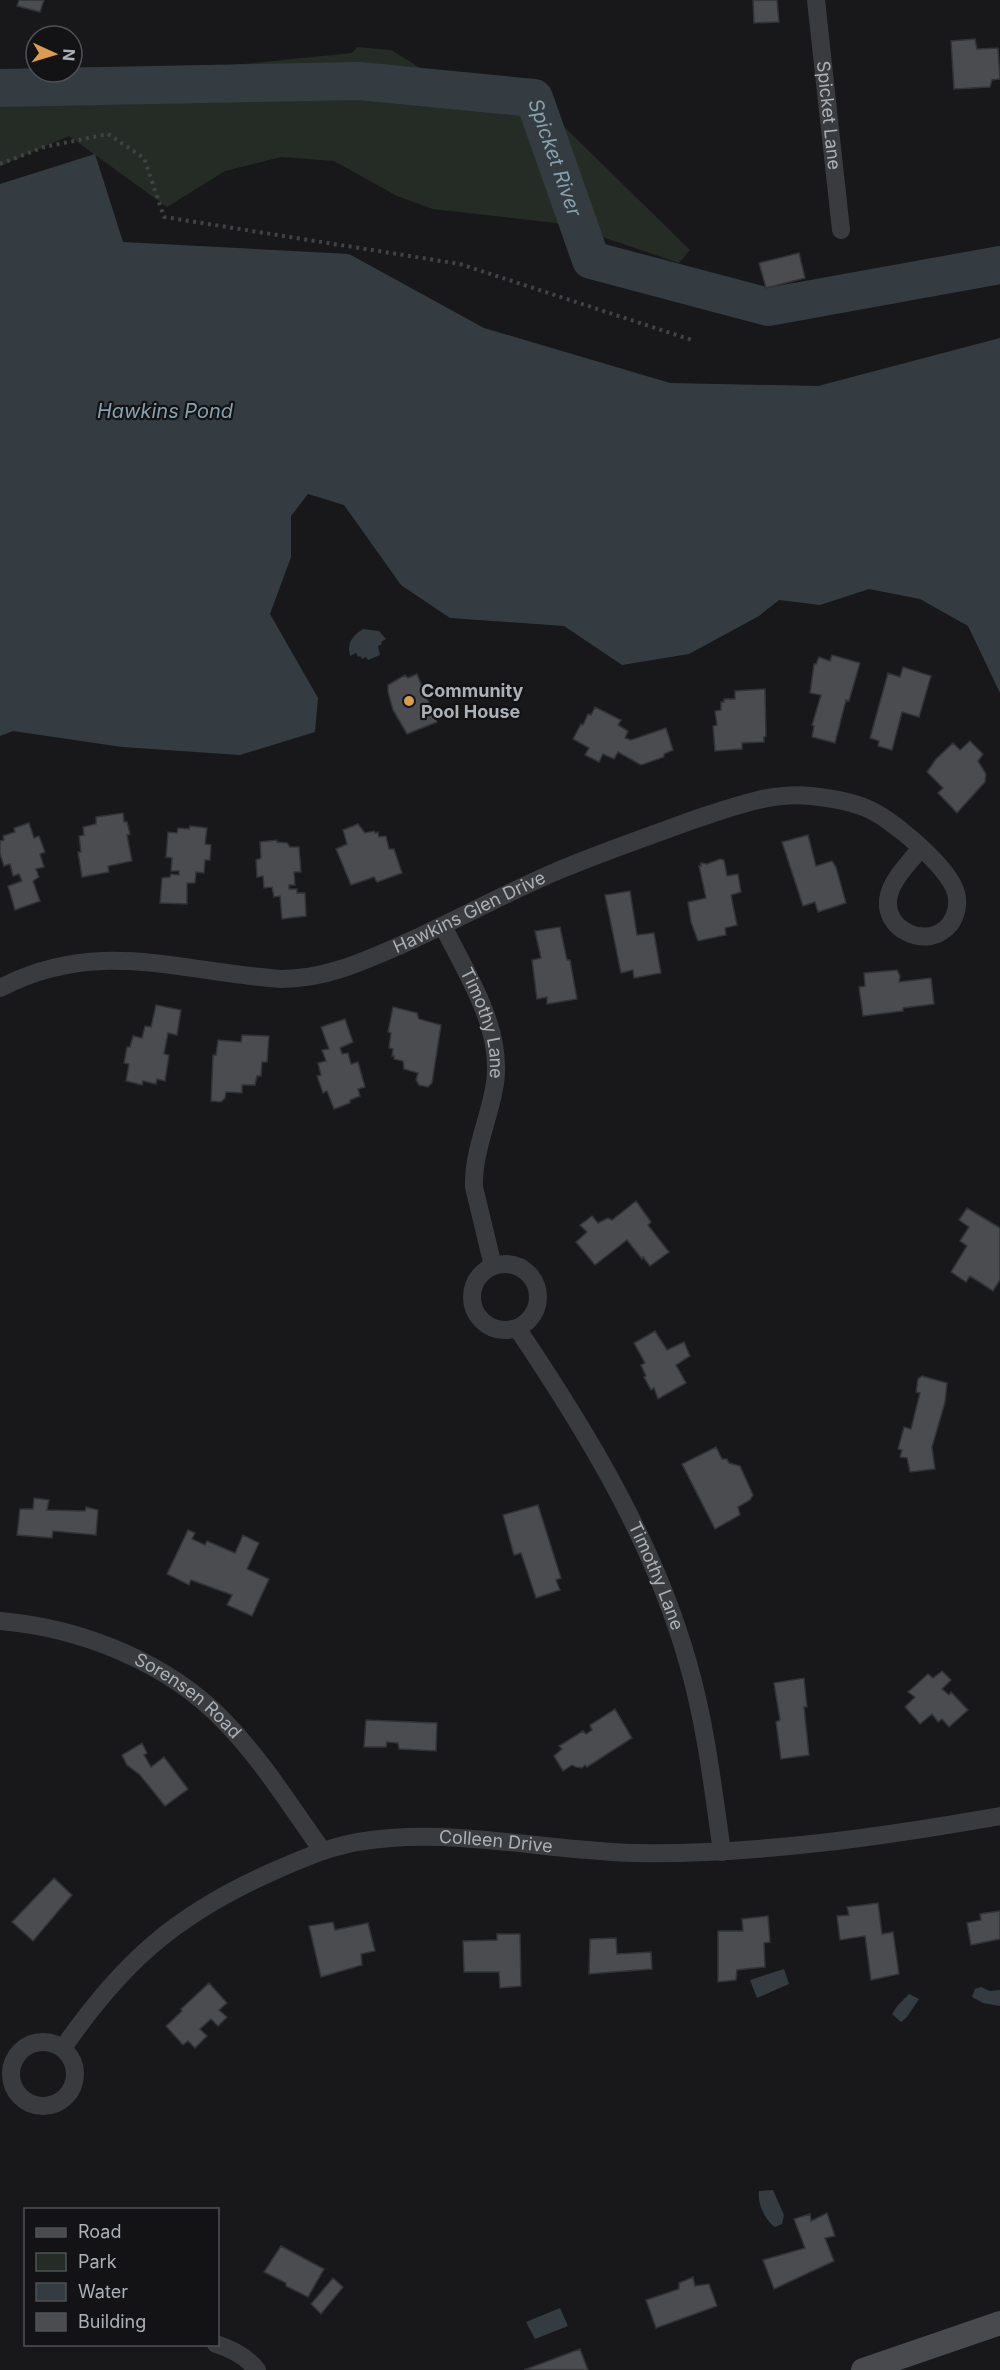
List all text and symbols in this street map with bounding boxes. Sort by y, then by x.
north arrow [24,24,84,84]
text: N [59,48,79,62]
street label: Spicket Lane [813,60,845,171]
water label: Spicket River [523,95,587,220]
water label: Hawkins Pond [97,399,234,423]
place label: Community Pool House [421,680,523,722]
marker: Community Pool House [402,694,416,708]
street label: Hawkins Glen Drive [390,867,549,957]
street label: Timothy Lane [456,964,507,1079]
street label: Timothy Lane [624,1518,688,1633]
street label: Sorensen Road [131,1648,246,1742]
street label: Colleen Drive [439,1826,554,1857]
legend [24,2208,219,2346]
text: Road [78,2221,121,2242]
text: Park [78,2251,117,2272]
text: Water [78,2281,128,2302]
text: Building [78,2311,146,2332]

